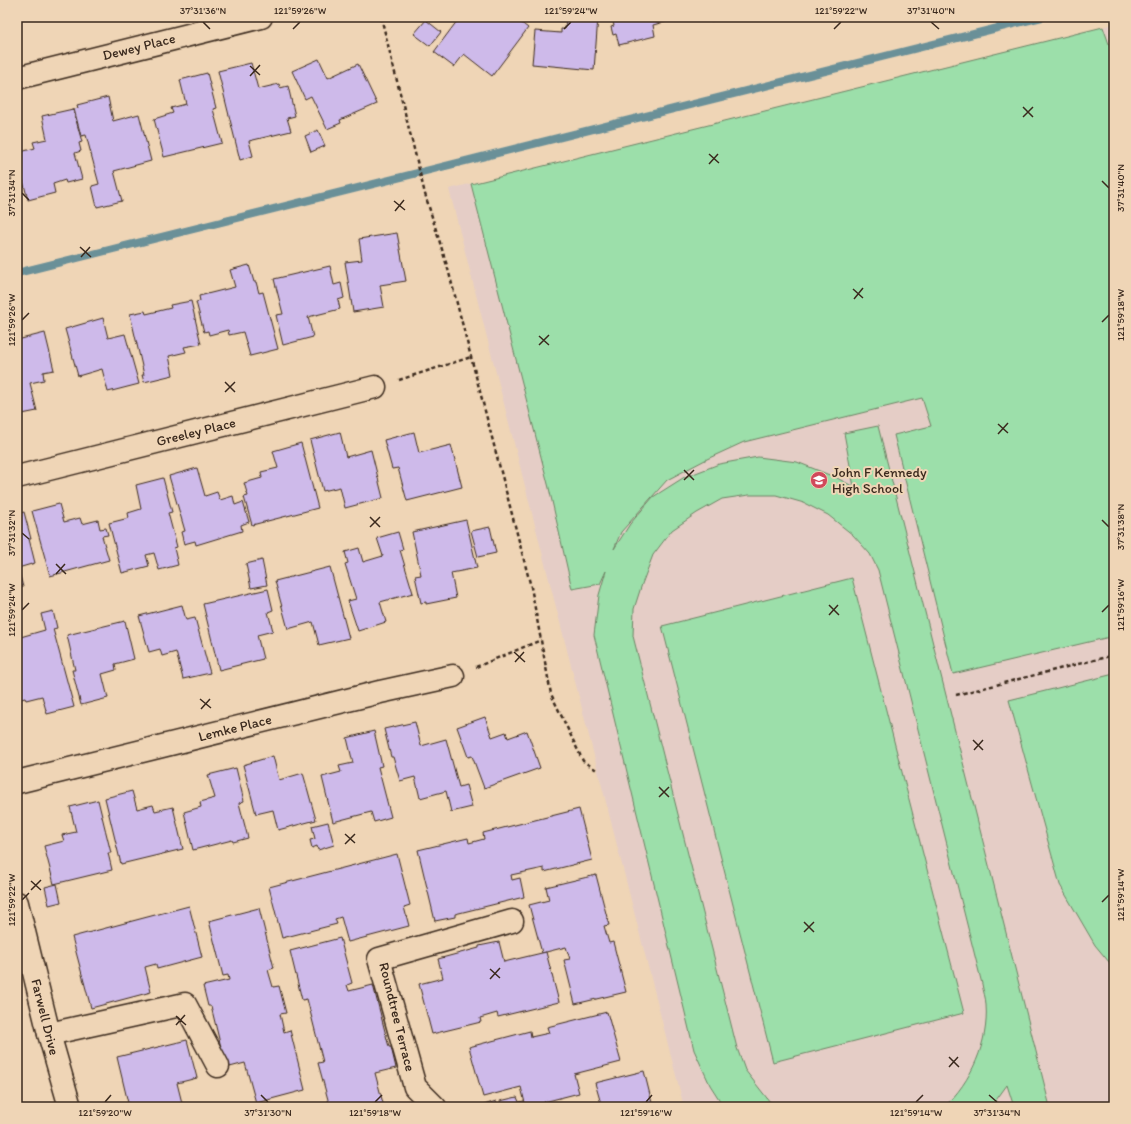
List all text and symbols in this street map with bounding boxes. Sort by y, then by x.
text: 37°31'36"N [180,4,226,17]
text: 121°59'26"W [274,4,327,17]
text: 121°59'24"W [544,4,598,17]
text: 121°59'22"W [815,4,868,17]
text: 37°31'40"N [907,4,955,17]
street label: Dewey Place [101,30,177,64]
text: 37°31'40"N [1114,164,1127,212]
text: 37°31'34"N [5,169,18,217]
text: 121°59'18"W [1114,288,1127,341]
text: 121°59'26"W [5,293,18,346]
street label: Greeley Place [154,414,238,450]
place label: John F Kennedy High School [832,464,927,497]
school or university icon: John F Kennedy High School [809,470,829,490]
text: 37°31'38"N [1114,503,1127,550]
text: 37°31'32"N [5,510,18,556]
text: 121°59'16"W [1114,579,1127,631]
text: 121°59'24"W [5,583,18,637]
street label: Lemke Place [197,711,274,745]
text: 121°59'14"W [1114,868,1127,921]
text: 121°59'22"W [5,873,18,926]
street label: Roundtree Terrace [375,961,419,1074]
street label: Farwell Drive [27,977,63,1057]
text: 121°59'20"W [78,1106,132,1119]
text: 37°31'30"N [244,1106,292,1119]
text: 121°59'18"W [349,1106,402,1119]
text: 121°59'16"W [620,1106,672,1119]
text: 121°59'14"W [890,1106,943,1119]
text: 37°31'34"N [973,1106,1021,1119]

